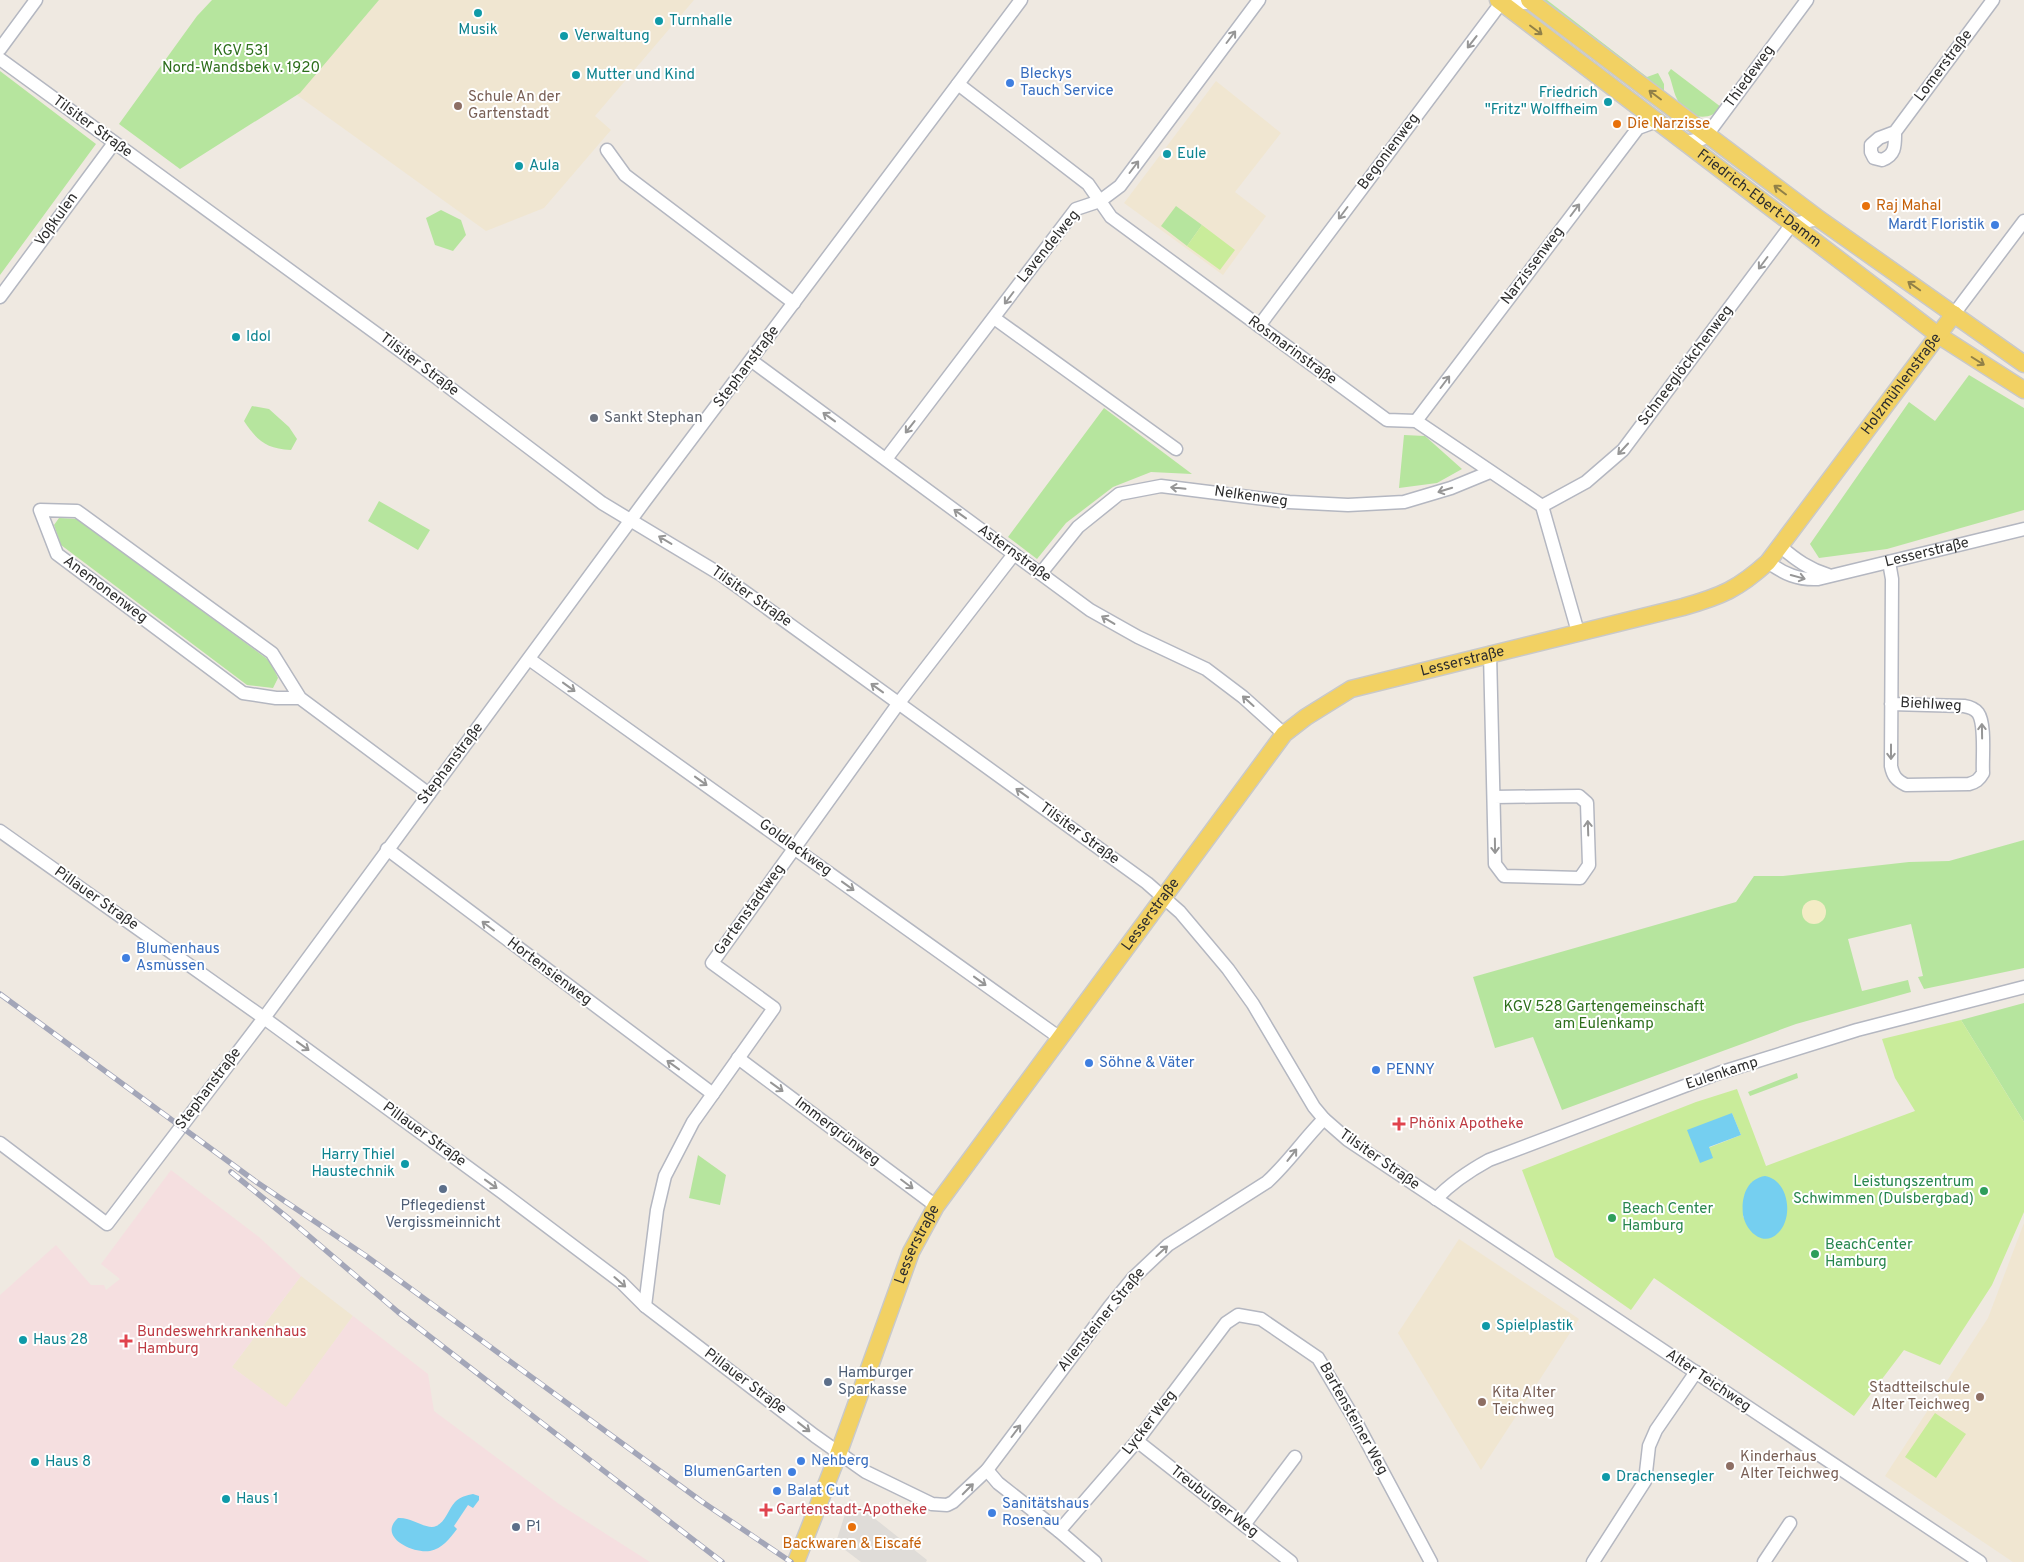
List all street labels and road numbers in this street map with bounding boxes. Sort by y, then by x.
street label: Lomerstraße [1911,26,1977,106]
street label: Thiedeweg [1721,42,1779,112]
street label: Tilsiter Straße [48,92,136,162]
street label: Begonienweg [1354,110,1424,194]
street label: Friedrich-Ebert-Damm [1693,145,1825,252]
street label: Voßkulen [31,189,83,251]
street label: Lavendelweg [1014,207,1084,287]
street label: Narzissenweg [1497,223,1569,309]
street label: Schneeglöckchenweg [1634,302,1738,430]
street label: Rosmarinstraße [1244,312,1340,390]
street label: Stephanstraße [710,322,784,412]
street label: Tilsiter Straße [376,329,462,401]
street label: Holzmühlenstraße [1857,329,1946,439]
street label: Nelkenweg [1213,482,1289,512]
street label: Asternstraße [973,521,1055,587]
street label: Lesserstraße [1883,533,1971,572]
street label: Anemonenweg [59,552,151,628]
street label: Tilsiter Straße [707,562,795,632]
street label: Lesserstraße [1418,642,1506,681]
street label: Biehlweg [1900,694,1962,716]
street label: Stephanstraße [414,719,488,809]
street label: Tilsiter Straße [1035,799,1123,869]
street label: Goldlackweg [755,815,835,881]
street label: Gartenstadtweg [710,861,790,959]
street label: Pillauer Straße [50,863,142,935]
street label: Lesserstraße [1118,874,1184,955]
street label: Hortensienweg [503,934,595,1010]
street label: Stephanstraße [172,1044,246,1134]
street label: Eulenkamp [1683,1053,1761,1095]
street label: Immergrünweg [790,1094,884,1170]
street label: Pillauer Straße [379,1098,469,1172]
street label: Tilsiter Straße [1335,1125,1423,1195]
street label: Lesserstraße [891,1202,944,1287]
street label: Allensteiner Straße [1054,1264,1150,1376]
street label: Pillauer Straße [700,1345,790,1419]
street label: Alter Teichweg [1662,1345,1754,1417]
street label: Bartensteiner Weg [1314,1359,1392,1479]
street label: Lycker Weg [1119,1387,1181,1459]
street label: Treuburger Weg [1166,1462,1262,1542]

